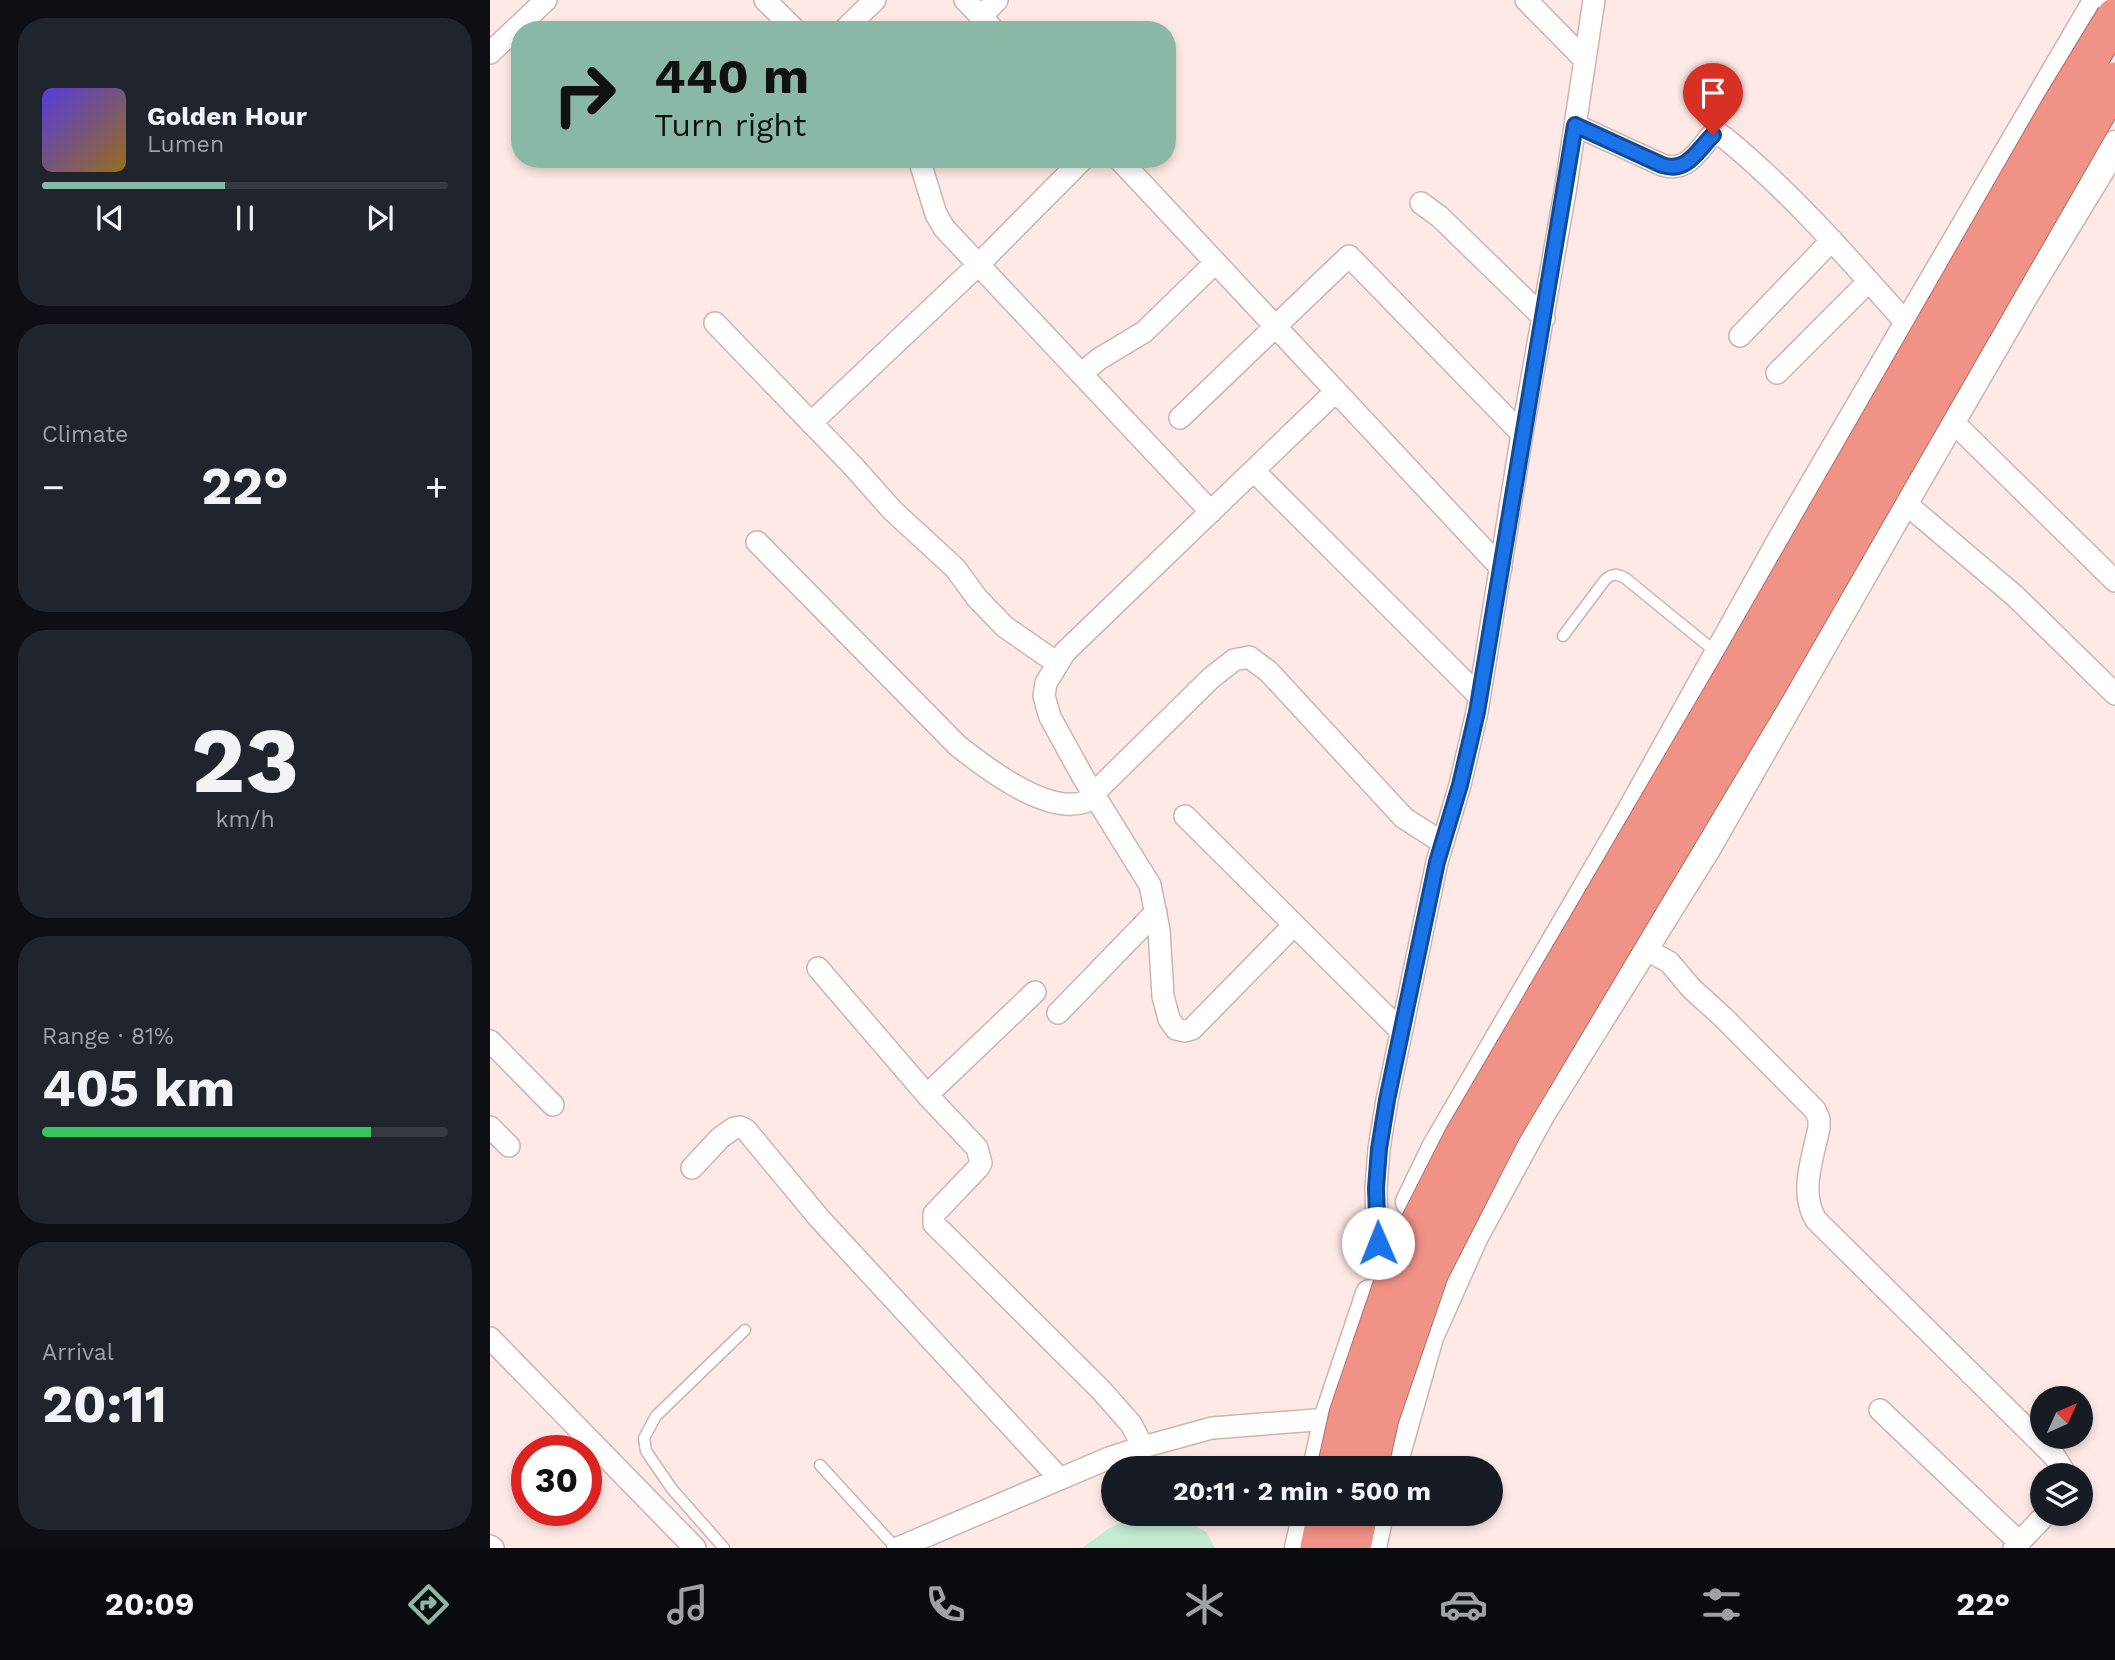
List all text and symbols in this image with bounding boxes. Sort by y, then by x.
text: 440 m [654,47,809,105]
icon: right [539,49,630,140]
pin [1683,63,1743,135]
icon: arrive [1694,74,1732,112]
text: Golden Hour [147,101,307,131]
text: Turn right [654,106,806,144]
text: Lumen [147,131,224,158]
icon: previous [91,199,129,237]
icon: pause [226,199,264,237]
icon: next [361,199,399,237]
text: Climate [42,421,128,448]
text: 22° [201,456,289,517]
text: − [42,465,65,509]
text: + [425,465,448,509]
text: 23 [191,707,299,814]
text: km/h [215,806,275,833]
text: Range · 81% [42,1023,174,1050]
text: 405 km [42,1058,235,1119]
position arrow [1341,1206,1415,1280]
text: Arrival [42,1339,114,1366]
text: 20:11 [42,1374,167,1435]
north arrow [2030,1386,2093,1449]
map controls [2030,1386,2093,1526]
speed limit sign: 30 [511,1435,602,1526]
button: layers [2030,1463,2093,1526]
text: 20:11 · 2 min · 500 m [1173,1476,1431,1506]
icon: directions [404,1580,453,1629]
icon: music [663,1580,712,1629]
icon: phone [921,1580,970,1629]
icon: climate [1180,1580,1229,1629]
icon: car [1439,1580,1488,1629]
icon: filters [1697,1580,1746,1629]
text: 20:09 [105,1585,195,1623]
text: 22° [1956,1585,2010,1623]

